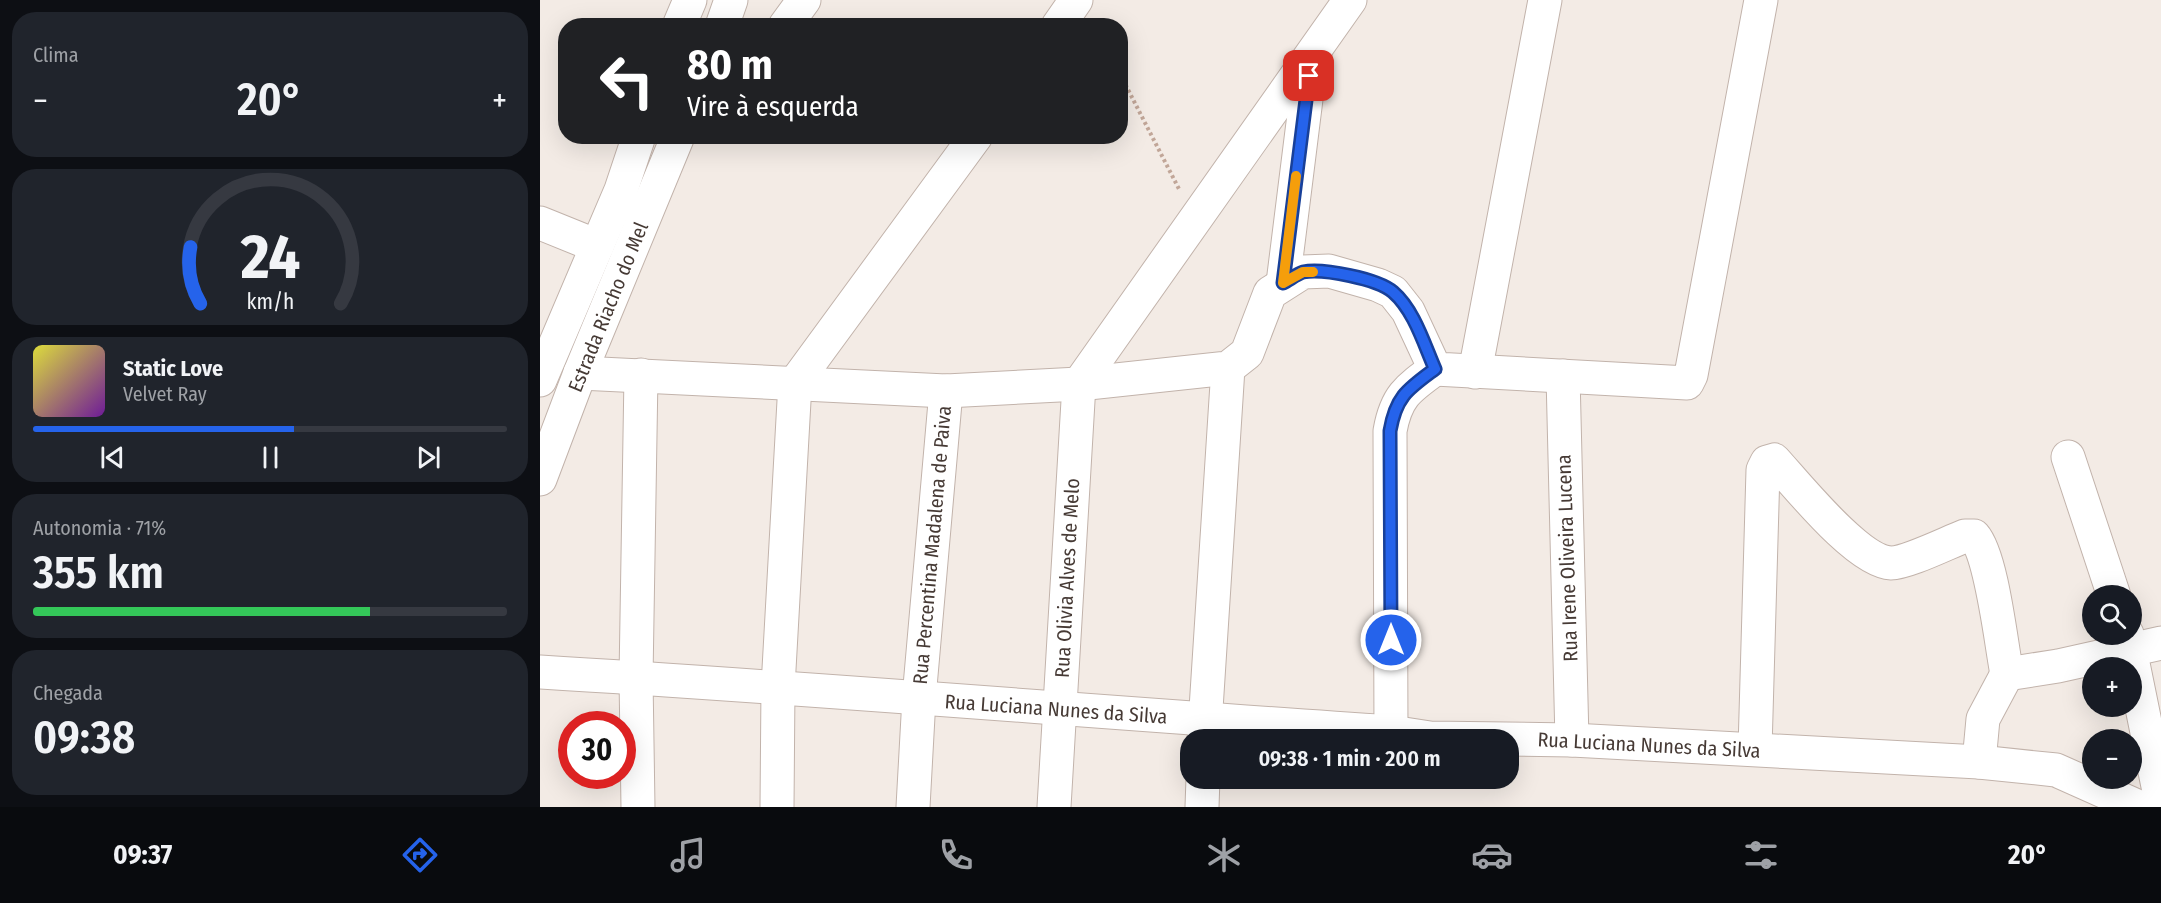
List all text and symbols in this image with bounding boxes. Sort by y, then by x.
text: 80 m [687,40,773,90]
icon: left [588,42,666,120]
text: Clima [33,43,78,67]
pin [1283,50,1334,101]
icon: arrive [1292,59,1325,92]
text: 20° [237,73,303,127]
text: − [33,81,48,121]
text: + [492,81,507,121]
text: Vire à esquerda [687,91,859,123]
street label: Estrada Riacho do Mel [563,219,653,395]
text: 24 [239,220,300,295]
text: km/h [246,289,294,315]
text: Static Love [123,355,223,382]
text: Velvet Ray [123,382,207,406]
street label: Rua Percentina Madalena de Paiva [908,405,956,685]
icon: previous [96,441,129,474]
icon: pause [254,441,287,474]
icon: next [412,441,445,474]
street label: Rua Irene Oliveira Lucena [1551,454,1583,662]
street label: Rua Olivia Alves de Melo [1050,478,1084,678]
text: Autonomia · 71% [33,516,166,540]
text: 355 km [33,546,164,600]
map controls [2082,585,2142,789]
button: search [2082,585,2142,645]
position arrow [1359,608,1423,672]
button: + [2082,657,2142,717]
text: Chegada [33,681,103,705]
street label: Rua Luciana Nunes da Silva [944,689,1168,729]
text: 09:38 [33,711,135,765]
speed limit sign: 30 [558,711,636,789]
street label: Rua Luciana Nunes da Silva [1537,727,1761,763]
button: − [2082,729,2142,789]
text: 09:38 · 1 min · 200 m [1258,745,1441,772]
icon: directions [399,834,441,876]
icon: music [667,834,709,876]
icon: phone [935,834,977,876]
icon: climate [1203,834,1245,876]
icon: car [1471,834,1513,876]
icon: filters [1740,834,1782,876]
text: 09:37 [113,839,172,871]
text: 20° [2008,839,2048,871]

